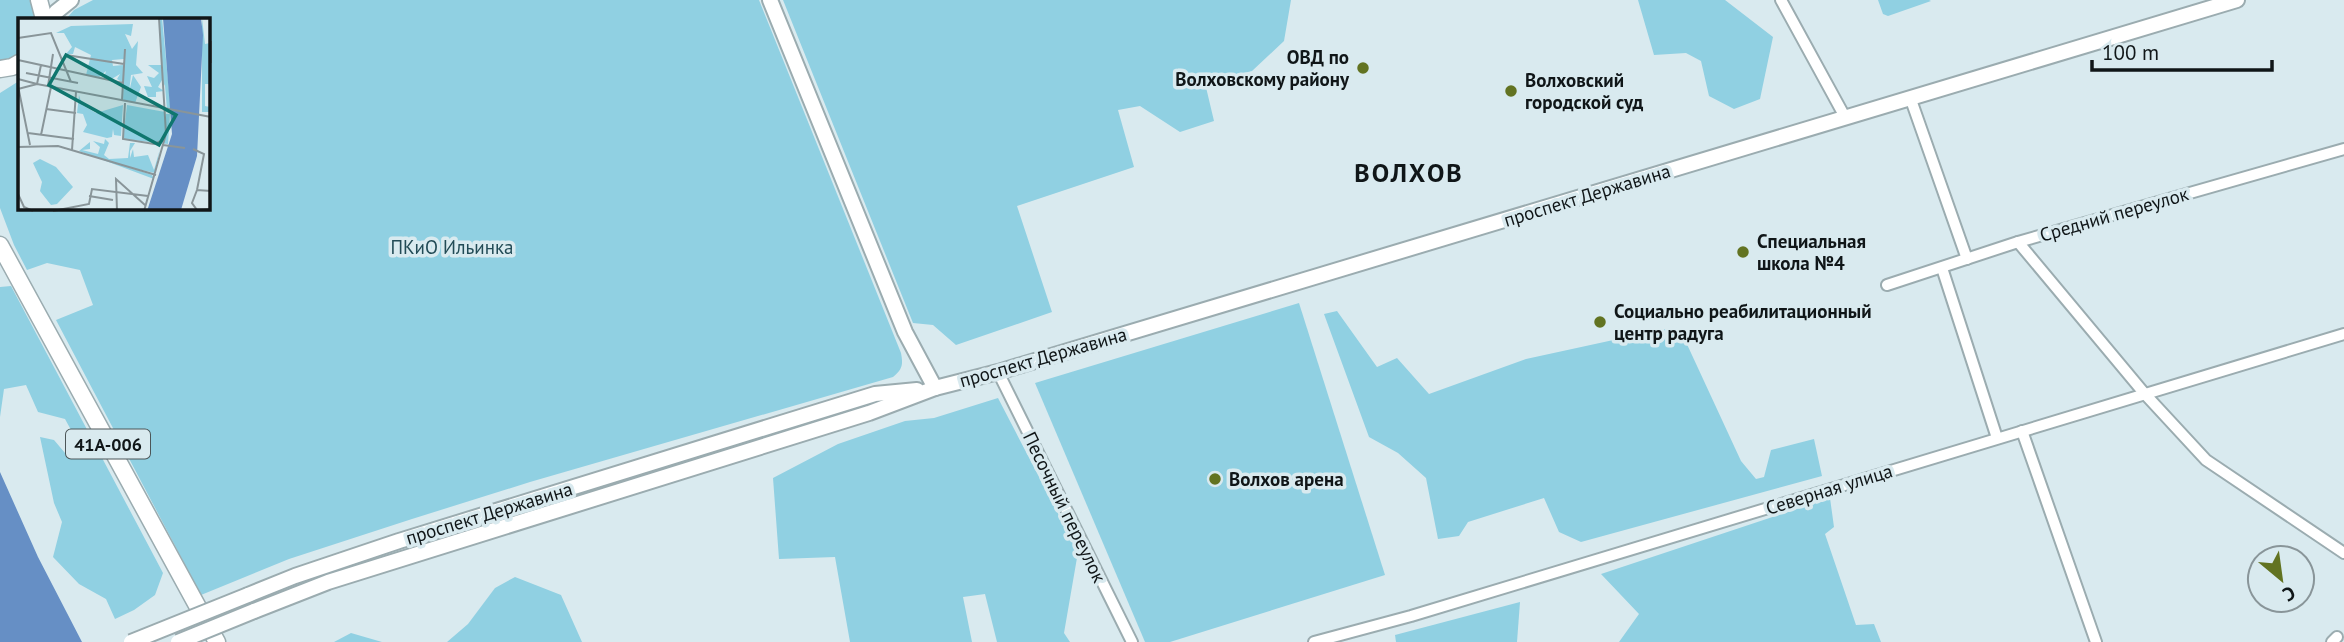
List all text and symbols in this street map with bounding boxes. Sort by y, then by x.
inset map [18,18,210,210]
scale bar [2092,28,2272,72]
text: 100 m [2102,39,2159,66]
place label: ОВД по Волховскому району [1175,45,1350,91]
marker: ОВД по Волховскому району [1355,60,1371,76]
place label: Волховский городской суд [1525,68,1644,114]
marker: Волховский городской суд [1503,83,1519,99]
district label: ВОЛХОВ [1354,156,1464,189]
street label: проспект Державина [1501,158,1673,232]
street label: Средний переулок [2037,181,2191,247]
place label: Специальная школа №4 [1757,229,1866,275]
park label: ПКиО Ильинка [390,235,514,259]
marker: Специальная школа №4 [1735,244,1751,260]
place label: Социально реабилитационный центр радуга [1614,299,1872,345]
marker: Социально реабилитационный центр радуга [1592,314,1608,330]
street label: проспект Державина [956,322,1130,392]
street label: Песочный переулок [1018,428,1112,586]
road number: 41А-006 [66,430,150,458]
street label: Северная улица [1763,458,1895,520]
place label: Волхов арена [1229,467,1344,491]
marker: Волхов арена [1207,471,1223,487]
street label: проспект Державина [403,476,575,550]
north arrow [2246,544,2316,614]
text: С [2278,581,2300,607]

